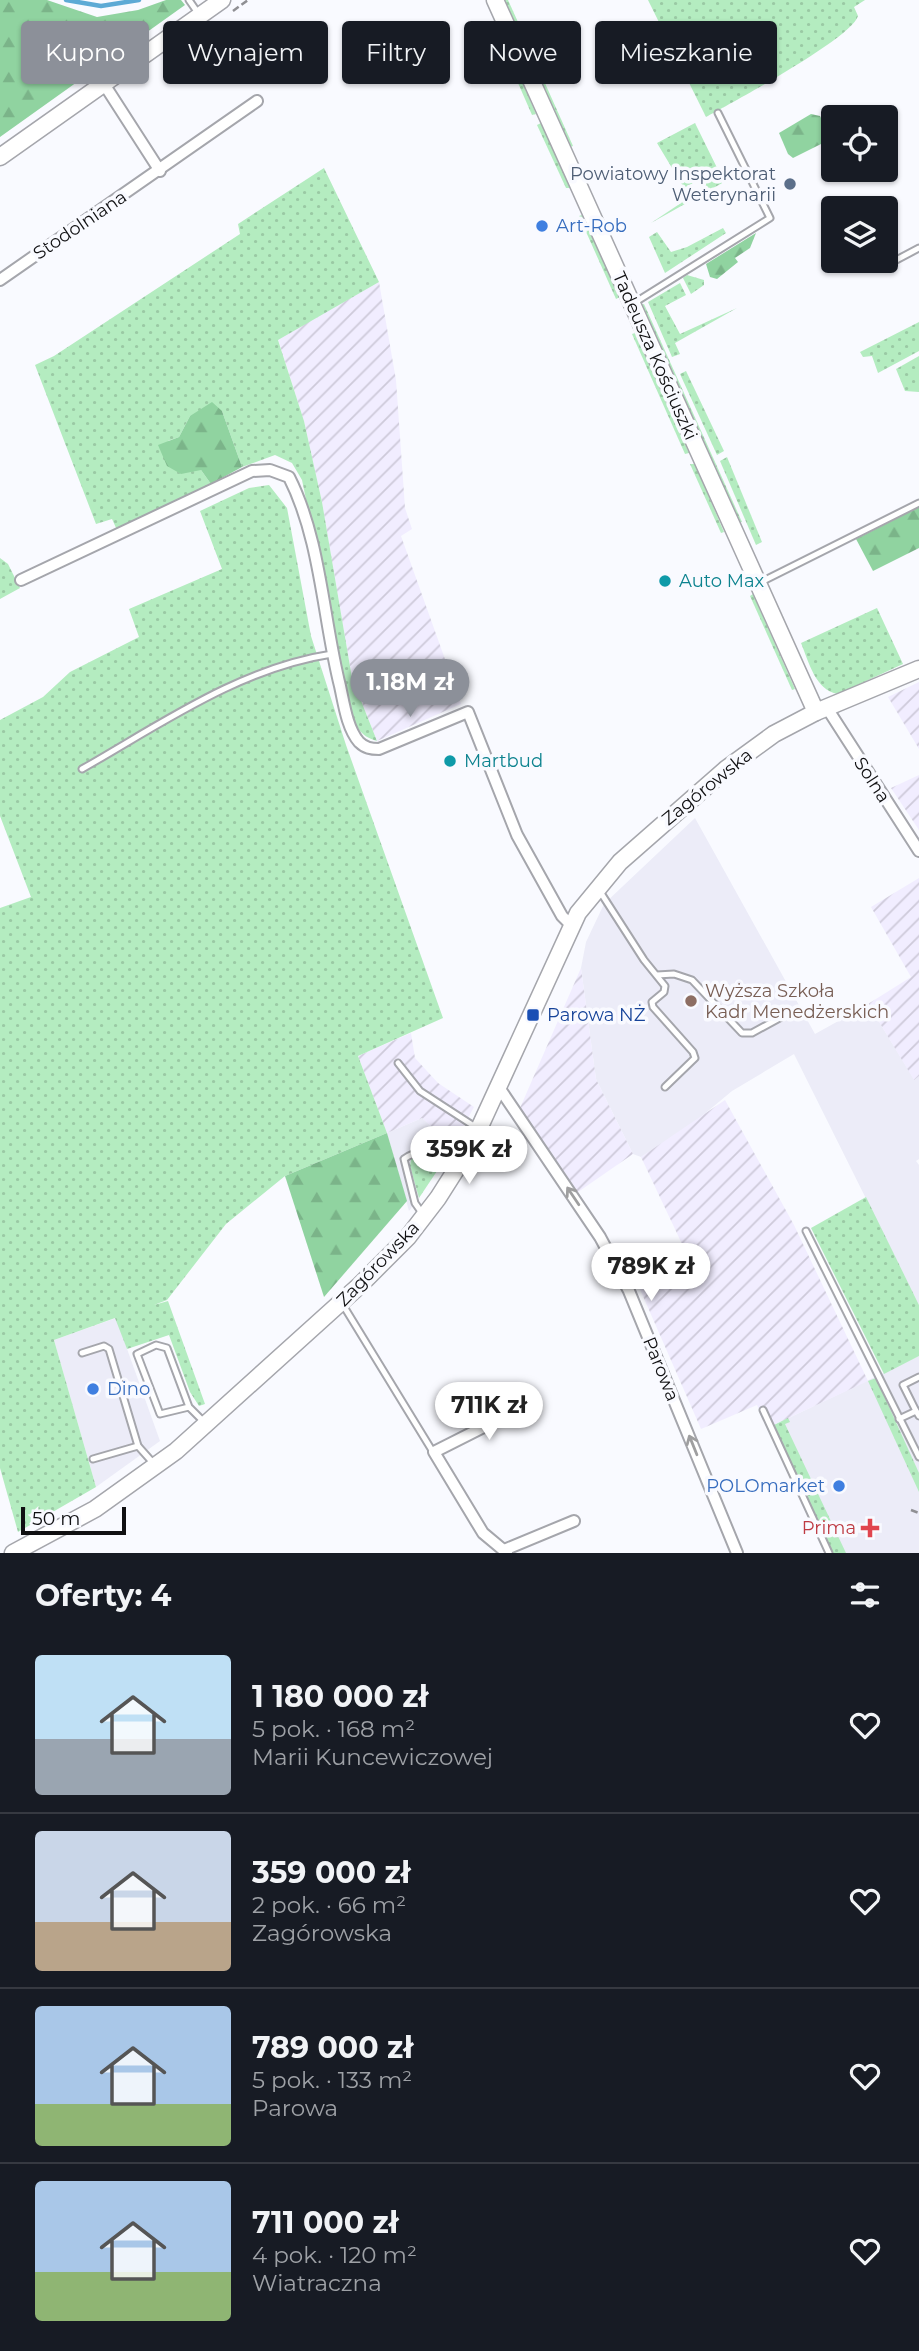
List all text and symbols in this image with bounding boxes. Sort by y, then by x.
chip: Kupno [21,21,149,84]
chip: Wynajem [163,21,328,84]
chip: Filtry [342,21,450,84]
chip: Nowe [464,21,581,84]
chip: Mieszkanie [595,21,777,84]
map controls [821,105,898,273]
button: locate [821,105,898,182]
place label: Powiatowy Inspektorat Weterynarii [570,163,776,206]
marker: Powiatowy Inspektorat Weterynarii [782,176,798,192]
street label: Stodolniana [29,186,131,264]
button: layers [821,196,898,273]
place label: Art-Rob [556,215,627,237]
marker: Art-Rob [534,218,550,234]
street label: Tadeusza Kościuszki [608,268,702,444]
place label: Auto Max [679,570,765,592]
marker: Auto Max [657,573,673,589]
pin: 1.18M zł [338,660,482,719]
text: 1.18M zł [366,668,454,696]
street label: Zagórowska [657,744,757,830]
place label: Martbud [464,750,543,772]
marker: Martbud [442,753,458,769]
street label: Solna [849,753,895,807]
place label: Wyższa Szkoła Kadr Menedżerskich [705,980,889,1023]
marker: Wyższa Szkoła Kadr Menedżerskich [683,993,699,1009]
place label: Parowa NŻ [547,1004,646,1026]
marker: Parowa NŻ [525,1007,541,1023]
pin: 359K zł [404,1126,534,1186]
text: 359K zł [426,1135,512,1163]
one-way arrow [566,1187,580,1207]
street label: Zagórowska [332,1217,424,1311]
pin: 789K zł [586,1244,716,1303]
text: 789K zł [607,1252,695,1280]
street label: Parowa [638,1334,684,1404]
place label: Dino [107,1378,150,1400]
marker: Dino [85,1381,101,1397]
pin: 711K zł [424,1382,554,1442]
text: 711K zł [451,1391,527,1419]
one-way arrow [685,1434,698,1456]
place label: POLOmarket [706,1475,825,1497]
marker: POLOmarket [831,1478,847,1494]
scale bar [21,1504,126,1536]
text: 50 m [32,1507,80,1530]
place label: Prima [802,1517,856,1539]
marker: Prima [862,1520,878,1536]
icon: filters [846,1576,884,1614]
text: Oferty: 4 [35,1577,171,1614]
text: 1 180 000 zł [252,1678,428,1715]
icon: home [91,1683,175,1767]
icon: heart [846,1706,884,1744]
text: 5 pok. · 168 m² [252,1715,415,1743]
text: Marii Kuncewiczowej [252,1743,493,1771]
text: 359 000 zł [252,1854,411,1891]
icon: home [91,1859,175,1943]
icon: heart [846,1882,884,1920]
text: 2 pok. · 66 m² [252,1891,406,1919]
text: Zagórowska [252,1919,392,1947]
text: 789 000 zł [252,2029,413,2066]
icon: home [91,2034,175,2118]
icon: heart [846,2057,884,2095]
text: 5 pok. · 133 m² [252,2066,412,2094]
text: Parowa [252,2094,338,2122]
text: 711 000 zł [252,2204,399,2241]
icon: home [91,2209,175,2293]
icon: heart [846,2232,884,2270]
text: 4 pok. · 120 m² [252,2241,417,2269]
text: Wiatraczna [252,2269,382,2297]

